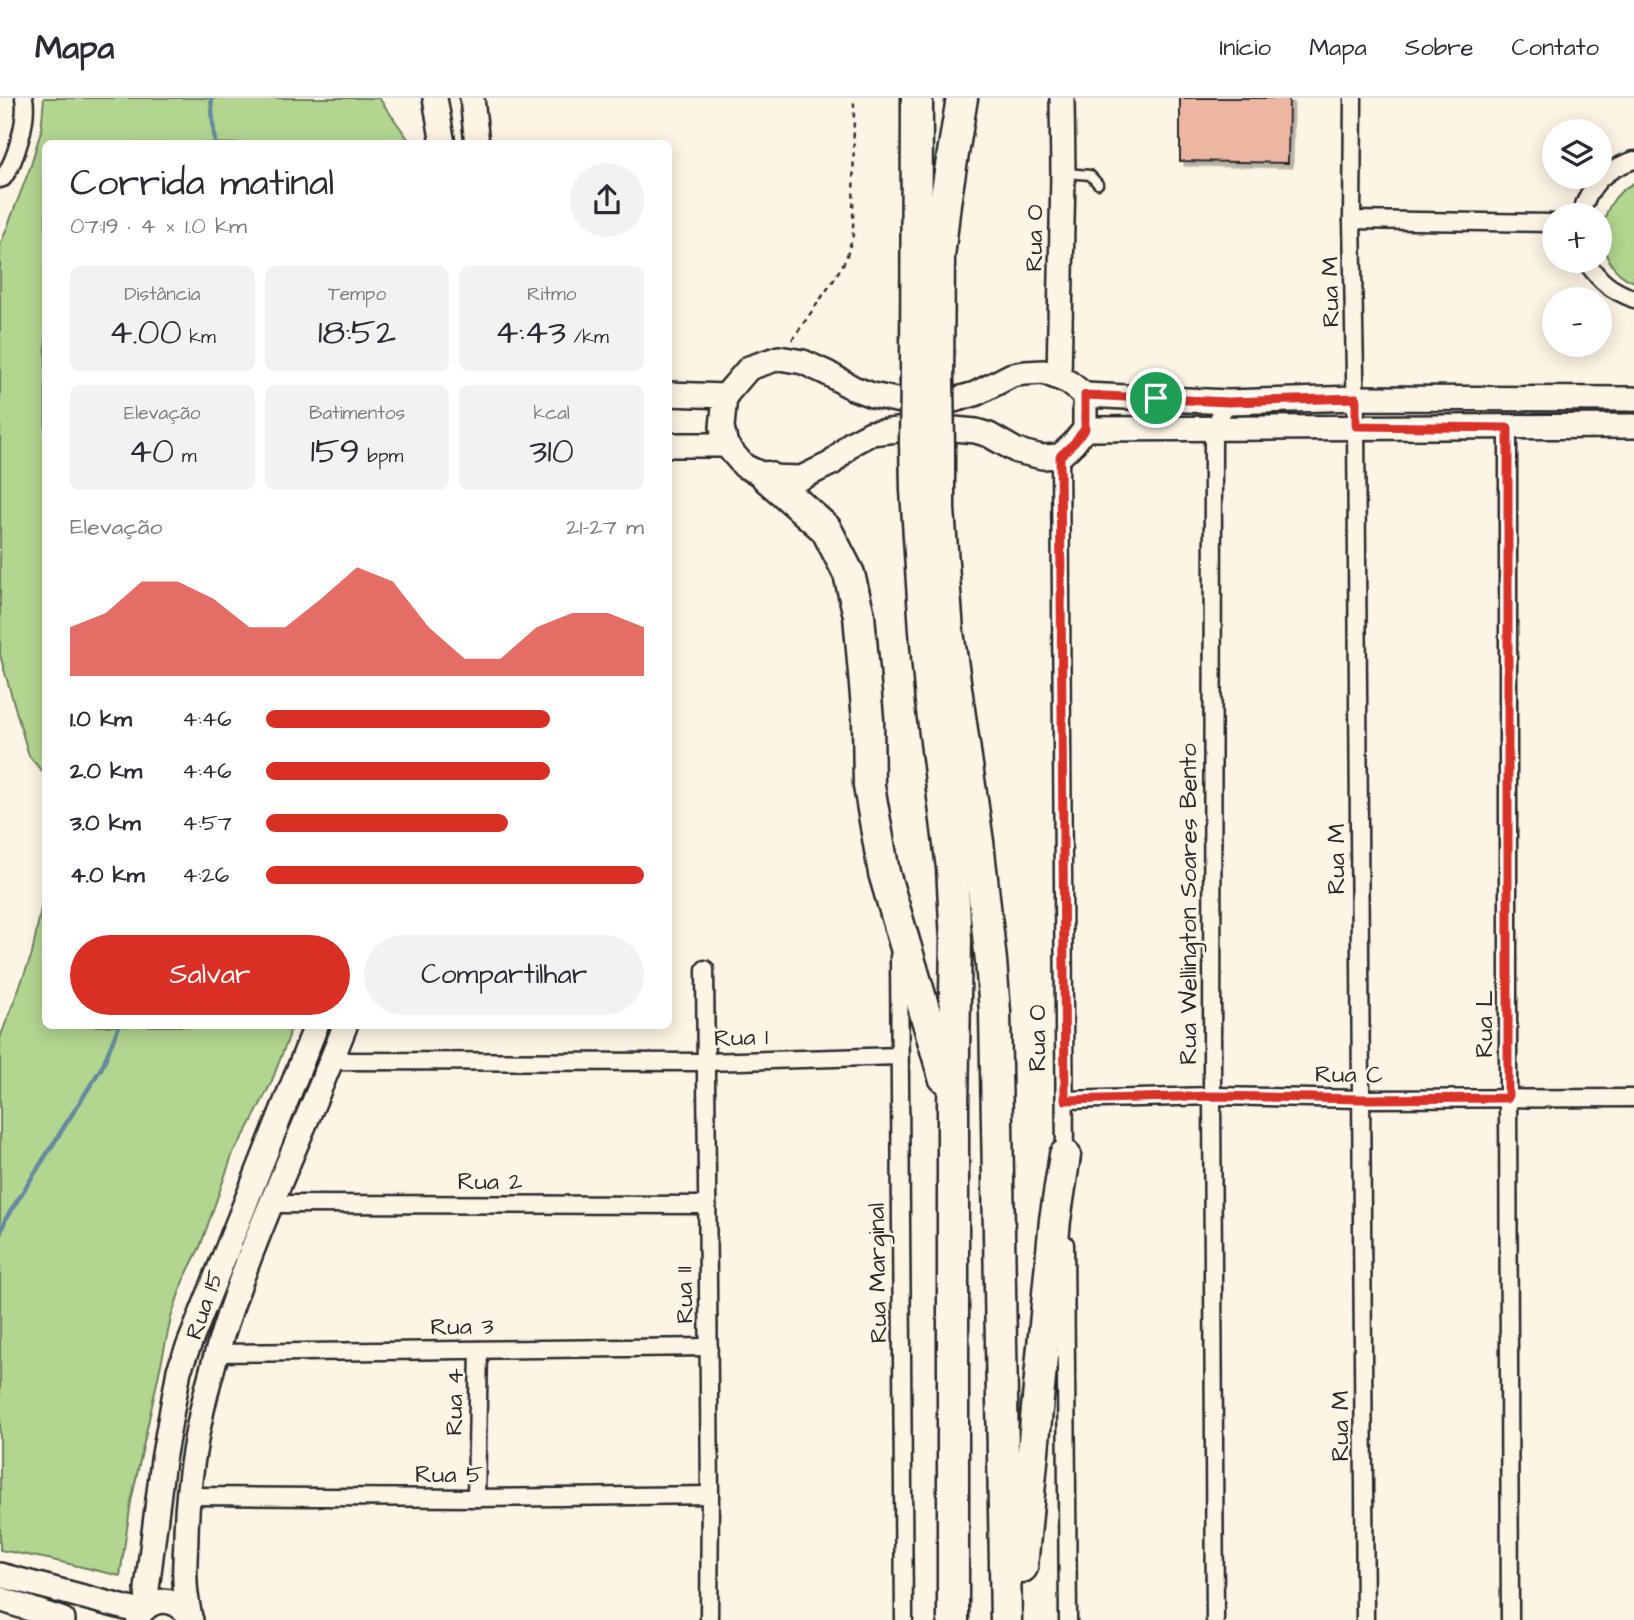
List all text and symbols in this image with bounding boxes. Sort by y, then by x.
text: Mapa [35,25,114,71]
text: Início [1220,31,1271,65]
text: Mapa [1309,31,1367,65]
text: Sobre [1405,31,1473,65]
text: Contato [1511,31,1599,65]
map controls [1542,119,1612,357]
button: layers [1542,119,1612,189]
text: Corrida matinal [70,158,334,210]
button: share [570,163,644,237]
button: + [1542,203,1612,273]
street label: Rua O [1017,204,1053,272]
text: 07:19 · 4 × 1.0 km [70,210,247,242]
street label: Rua M [1313,256,1349,328]
text: Distância [124,281,200,308]
text: Tempo [328,281,386,308]
text: Ritmo [527,281,576,308]
button: − [1542,287,1612,357]
text: 4.00 [109,308,182,357]
text: 18:52 [318,308,396,357]
text: 4:43 [495,308,566,357]
text: km [182,324,216,351]
text: /km [566,324,609,351]
pin [1126,368,1186,428]
icon: arrive [1137,379,1175,417]
text: Elevação [124,400,201,427]
text: Batimentos [309,400,405,427]
text: kcal [533,400,570,427]
text: 40 [128,427,174,476]
text: 159 [311,427,360,476]
text: 310 [529,427,574,476]
text: m [174,443,196,470]
text: bpm [360,443,403,470]
text: Elevação [70,511,163,543]
text: 21–27 m [566,511,644,543]
text: 1.0 km [70,703,132,735]
text: 4:46 [182,703,232,735]
street label: Rua Wellington Soares Bento [1172,743,1207,1065]
text: 2.0 km [70,755,142,787]
text: 4:46 [182,755,232,787]
text: 3.0 km [70,807,141,839]
text: 4:57 [182,807,232,839]
street label: Rua M [1320,823,1354,894]
text: 4.0 km [70,859,145,891]
text: 4:26 [182,859,229,891]
button: Salvar [70,935,350,1015]
button: Compartilhar [364,935,644,1015]
street label: Rua L [1468,990,1502,1058]
street label: Rua O [1021,1004,1055,1072]
street label: Rua 1 [713,1020,769,1056]
street label: Rua C [1315,1057,1383,1093]
street label: Rua 2 [458,1165,523,1199]
street label: Rua Marginal [860,1202,897,1343]
street label: Rua 15 [177,1266,233,1344]
street label: Rua 11 [668,1266,702,1324]
street label: Rua 3 [430,1309,494,1345]
street label: Rua 4 [437,1368,473,1436]
street label: Rua M [1324,1390,1358,1461]
street label: Rua 5 [415,1458,483,1492]

